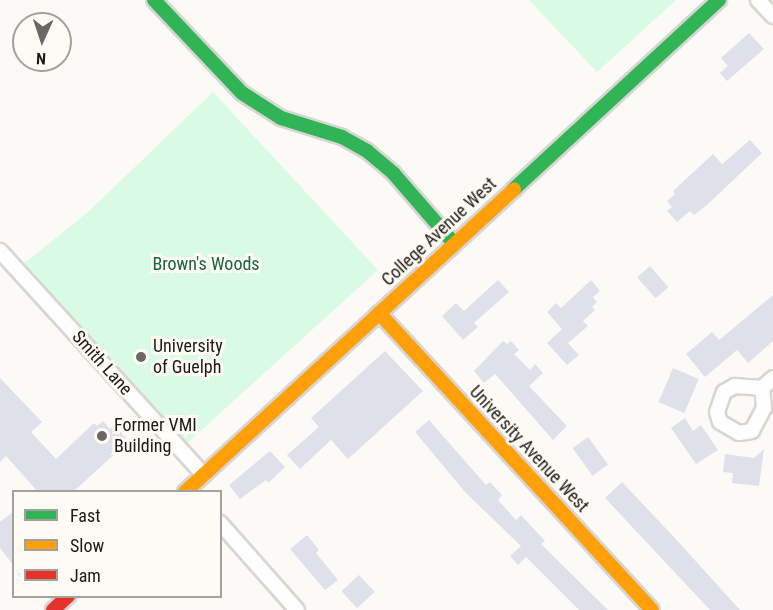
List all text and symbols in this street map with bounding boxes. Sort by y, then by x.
north arrow [12,12,72,72]
text: N [36,49,47,68]
street label: College Avenue West [377,173,501,291]
park label: Brown's Woods [152,253,260,275]
street label: Smith Lane [67,326,137,400]
place label: University of Guelph [153,336,223,378]
marker: University of Guelph [134,350,148,364]
street label: University Avenue West [465,381,593,517]
place label: Former VMI Building [114,415,197,458]
marker: Former VMI Building [95,429,109,443]
legend [12,490,222,598]
text: Fast [70,505,101,526]
text: Slow [70,535,104,556]
text: Jam [70,565,101,586]

